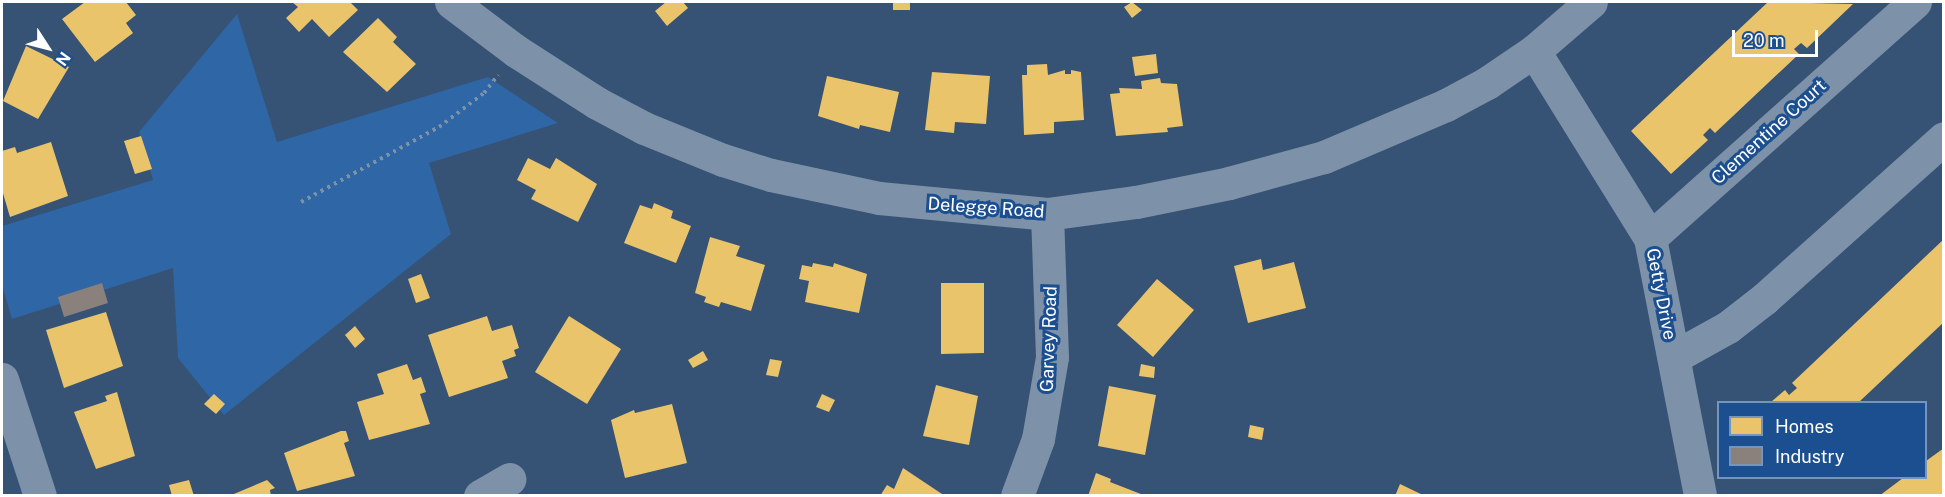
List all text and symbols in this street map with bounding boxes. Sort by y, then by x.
north arrow [18,18,78,78]
scale bar [1735,18,1820,56]
text: 20 m [1743,30,1785,51]
text: N [52,48,74,70]
street label: Clementine Court [1707,75,1831,189]
street label: Delegge Road [927,193,1045,223]
street label: Getty Drive [1642,246,1680,342]
street label: Garvey Road [1036,286,1062,392]
legend [1717,401,1927,479]
text: Homes [1775,416,1834,437]
text: Industry [1775,446,1844,467]

